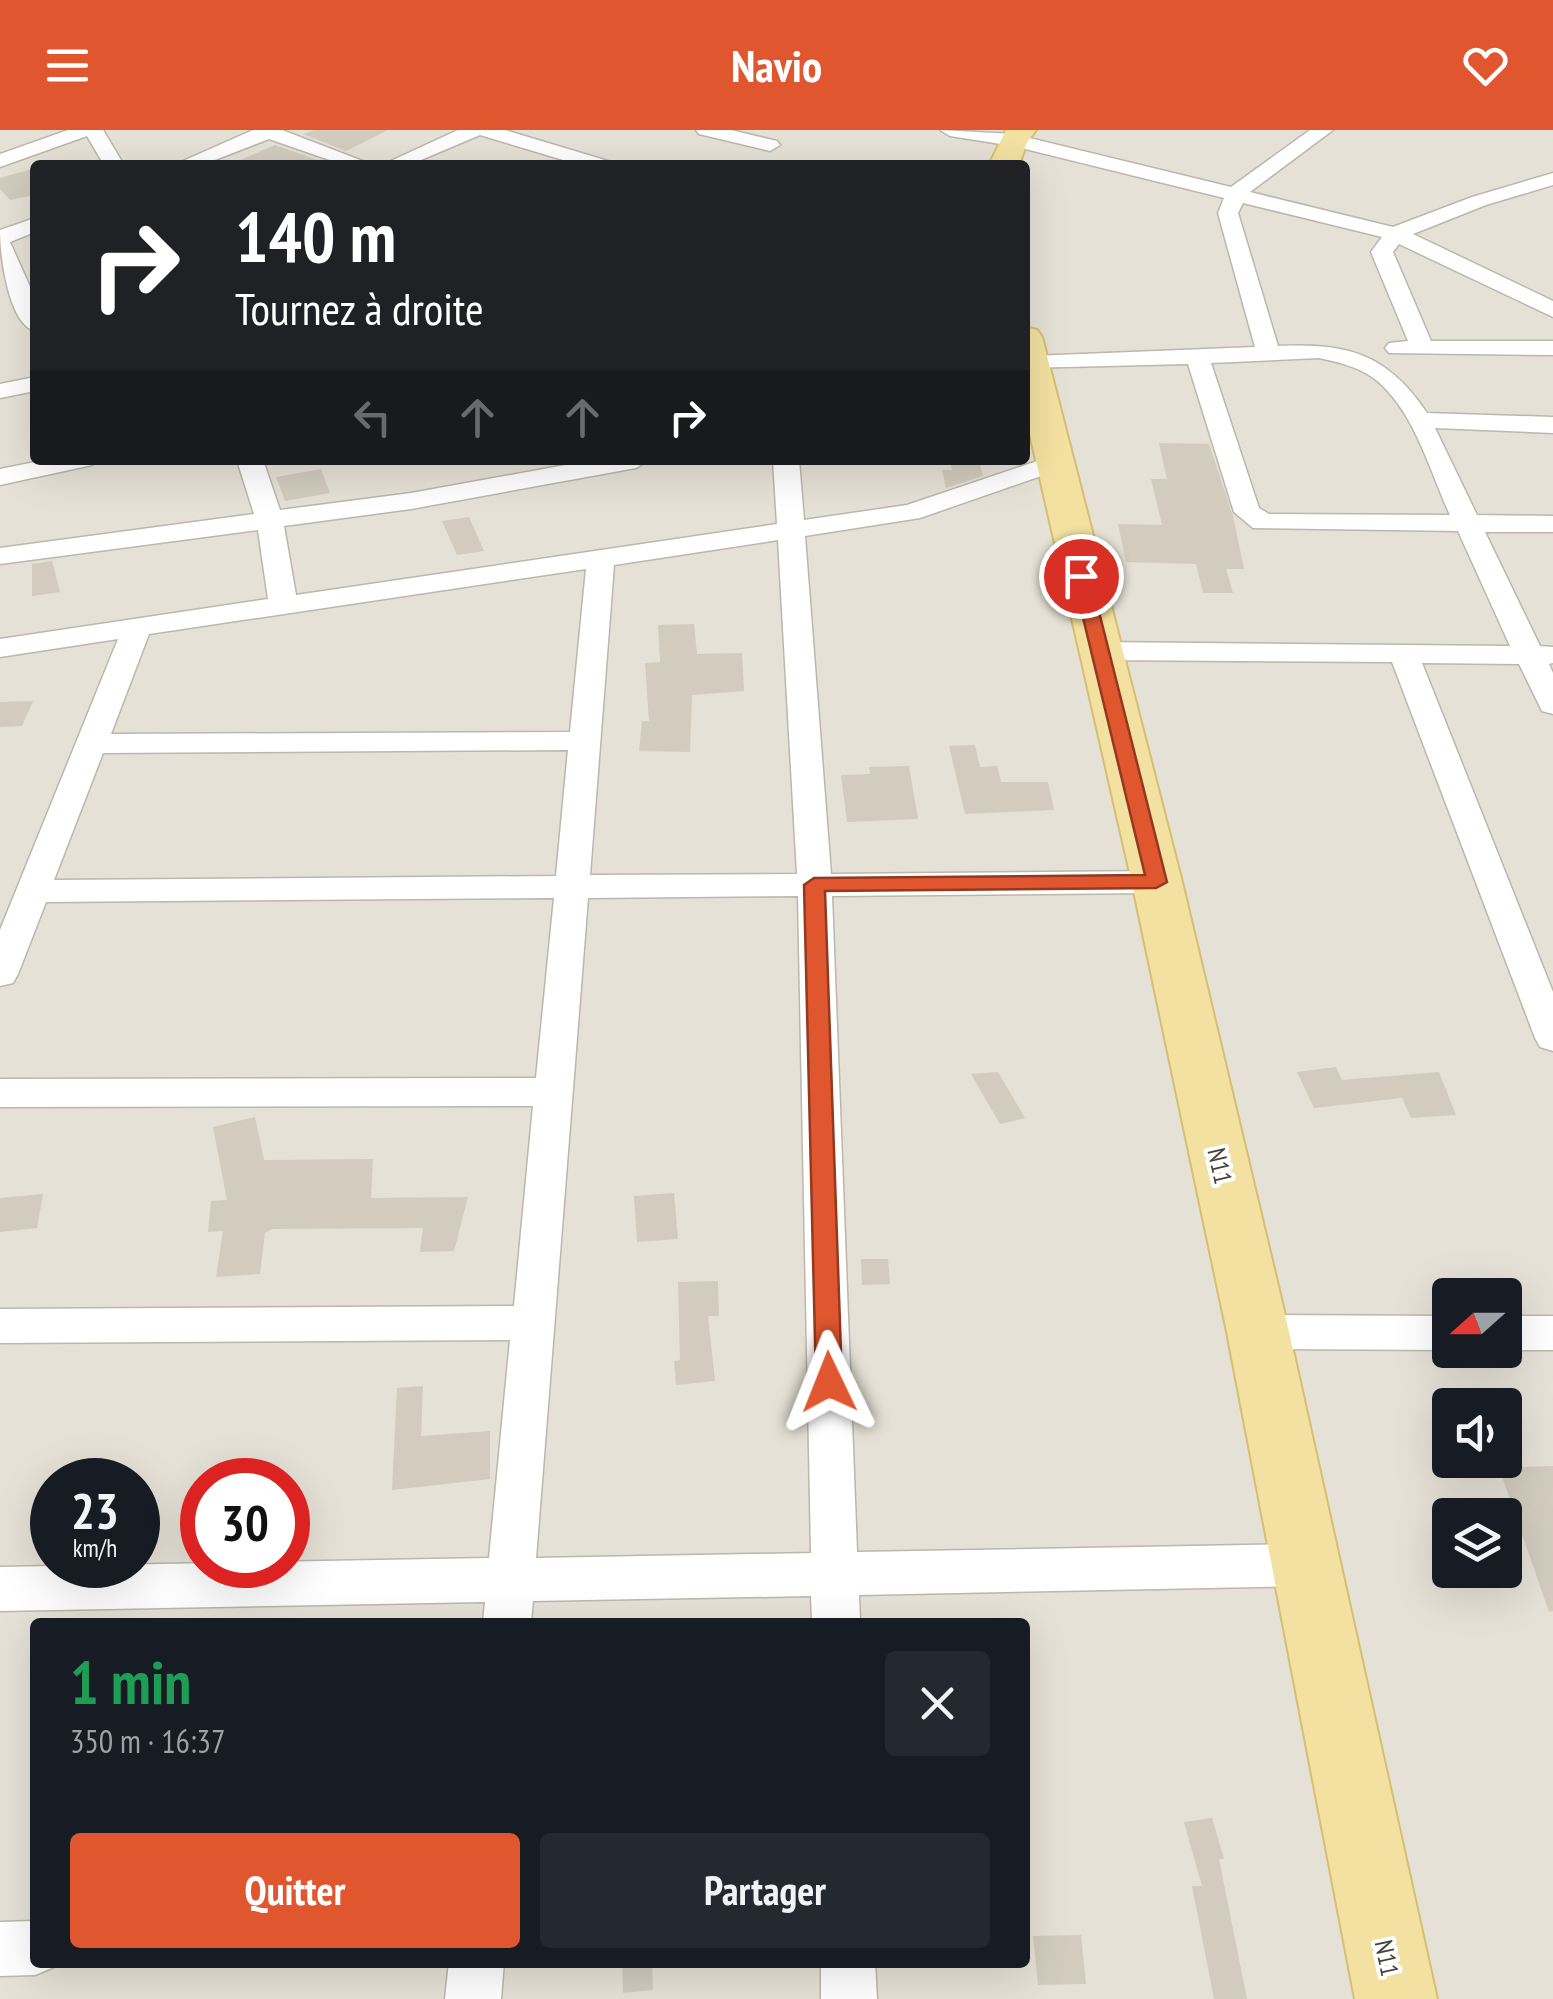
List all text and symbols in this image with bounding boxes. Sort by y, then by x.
text: Navio [731,36,822,94]
icon: menu [40,38,95,93]
icon: heart [1458,38,1513,93]
text: 140 m [235,191,396,281]
icon: right [70,200,200,330]
text: Tournez à droite [235,279,484,337]
icon: left [345,390,400,445]
icon: ahead [450,390,505,445]
icon: ahead [555,390,610,445]
icon: right [660,390,715,445]
pin [1039,534,1124,619]
icon: arrive [1054,549,1109,604]
street label: N11 [1200,1145,1240,1187]
north arrow [1432,1278,1522,1368]
map controls [1432,1278,1522,1588]
position arrow [777,1330,881,1434]
button: sound [1432,1388,1522,1478]
speed limit sign: 30 [180,1458,310,1588]
text: 23 [71,1478,119,1543]
button: layers [1432,1498,1522,1588]
text: km/h [73,1532,117,1564]
text: 1 min [70,1643,191,1721]
button: close [885,1651,990,1756]
text: 350 m · 16:37 [70,1720,225,1762]
button: Quitter [70,1833,520,1948]
button: Partager [540,1833,990,1948]
street label: N11 [1368,1937,1406,1979]

